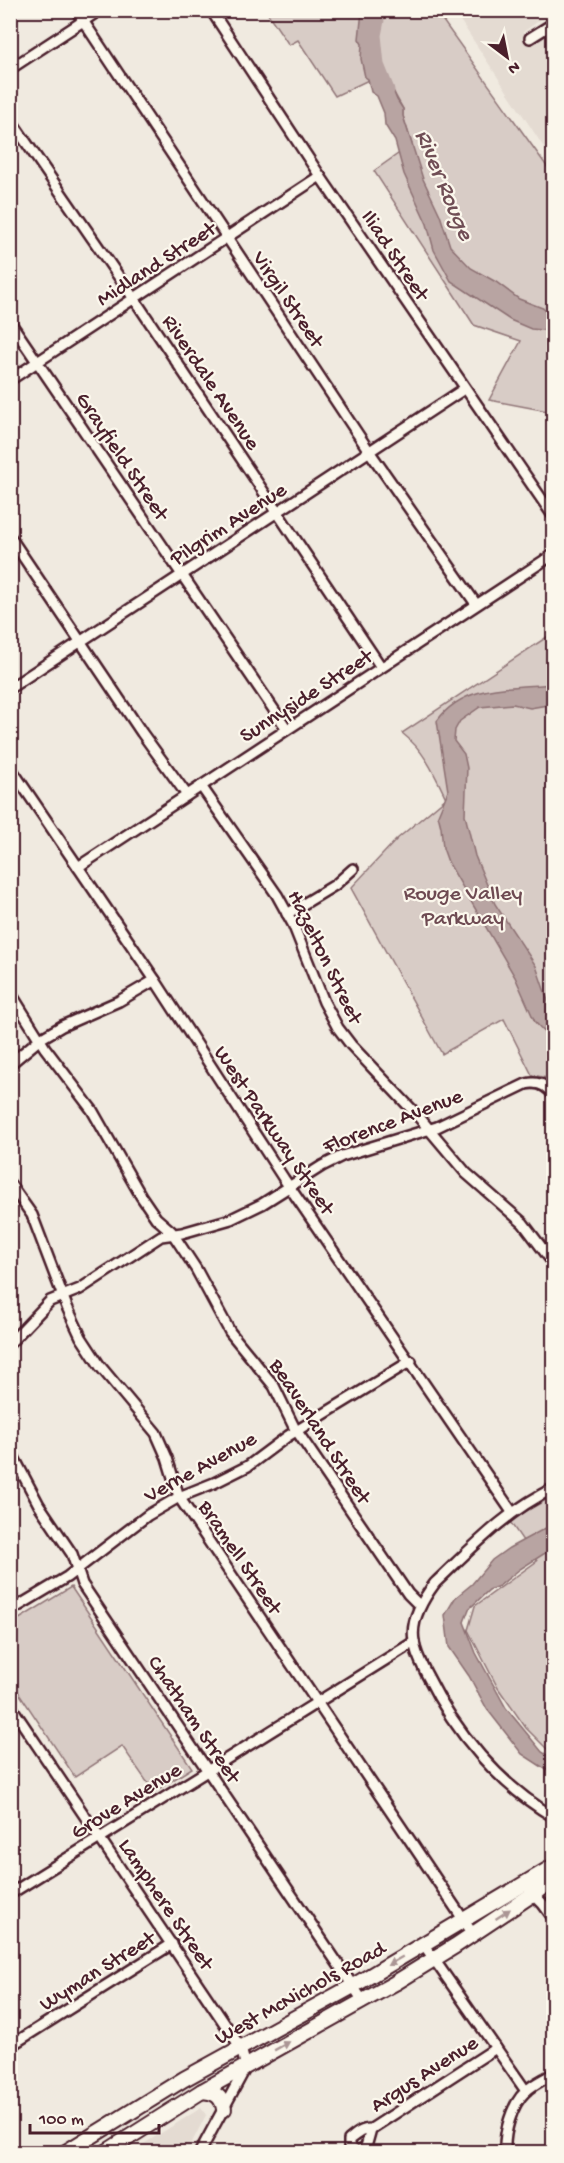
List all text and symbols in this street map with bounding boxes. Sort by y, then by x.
north arrow [477,27,537,87]
text: N [503,56,523,78]
water label: River Rouge [407,126,480,246]
street label: Iliad Street [354,206,435,308]
street label: Midland Street [93,216,223,314]
street label: Virgil Street [244,246,330,355]
street label: Riverdale Avenue [155,311,265,456]
street label: Grayfield Street [68,388,174,528]
street label: Pilgrim Avenue [165,478,293,573]
street label: Sunnyside Street [236,644,380,750]
park label: Rouge Valley Parkway [404,882,523,933]
street label: Hazelton Street [280,887,368,1031]
street label: West Parkway Street [206,1042,340,1222]
street label: Florence Avenue [319,1084,467,1162]
street label: Beaverland Street [261,1354,376,1511]
street label: Verne Avenue [139,1427,262,1511]
street label: Bramell Street [190,1496,287,1622]
street label: Chatham Street [140,1651,246,1791]
street label: Grove Avenue [67,1758,188,1847]
street label: Lamphere Street [111,1835,219,1978]
one-way arrow [495,1909,511,1920]
street label: Wyman Street [35,1925,163,2018]
street label: West McNichols Road [211,1936,393,2052]
one-way arrow [387,1956,404,1966]
street label: Argus Avenue [366,2031,484,2120]
one-way arrow [273,2042,290,2052]
scale bar [30,2097,159,2135]
text: 100 m [38,2110,84,2131]

